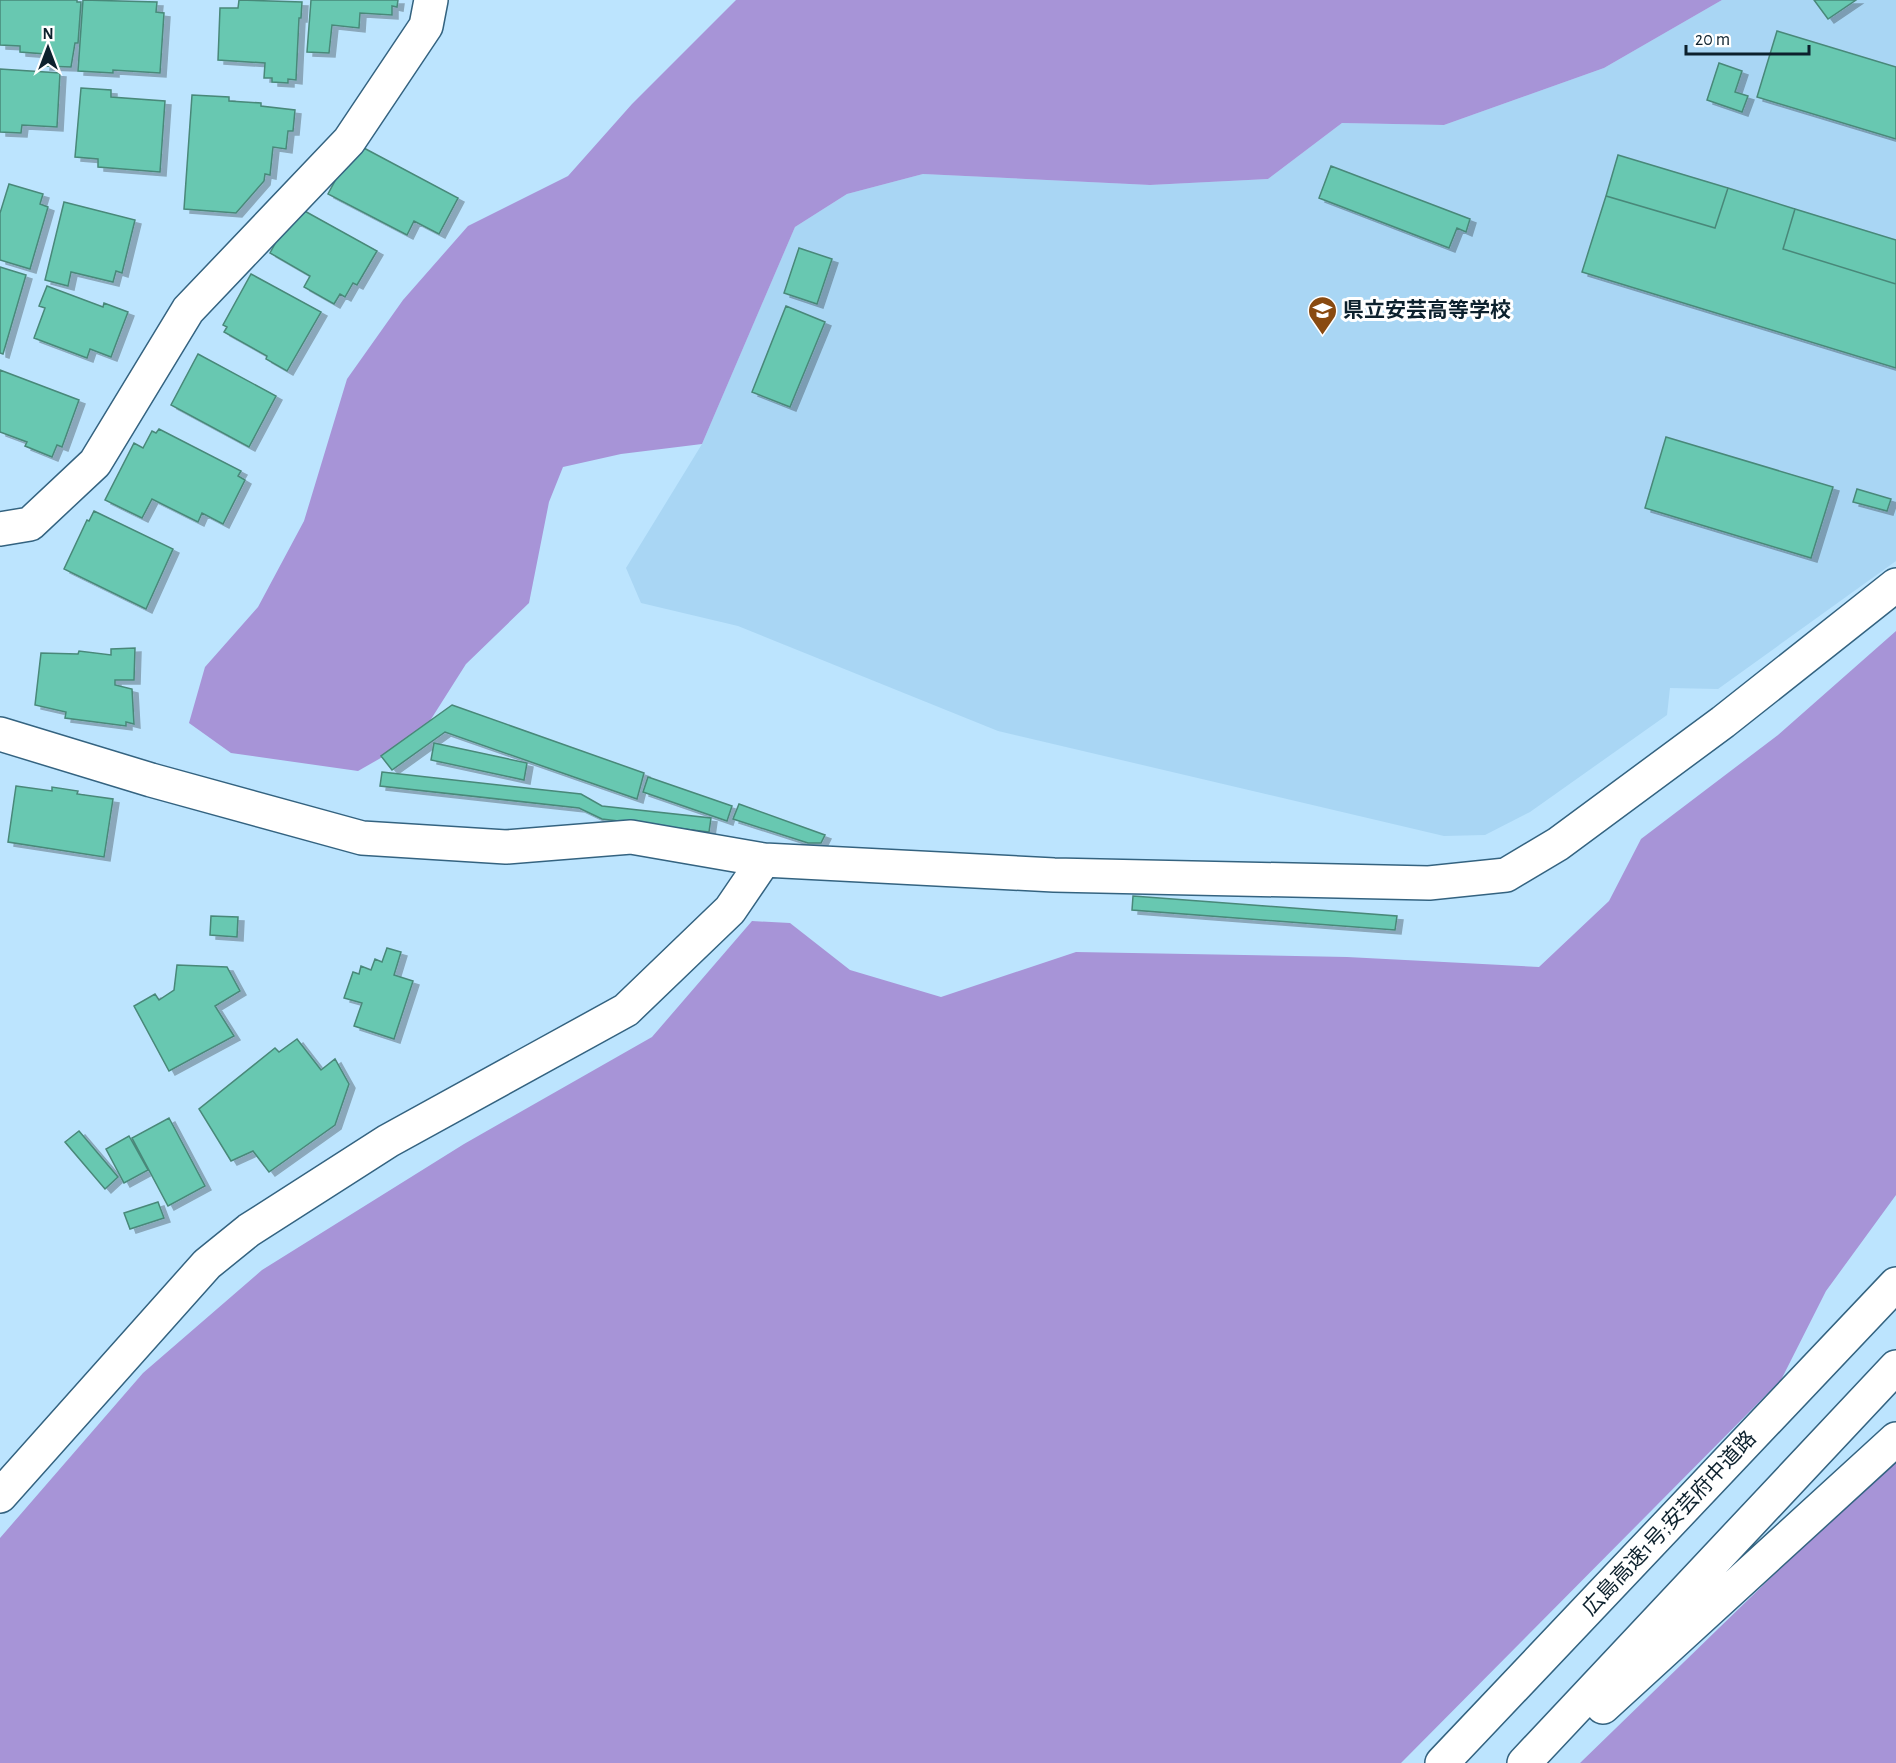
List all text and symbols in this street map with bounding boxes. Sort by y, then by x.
north arrow [18,18,78,78]
scale bar [1686,18,1809,56]
text: N [42,26,54,42]
text: 20 m [1695,31,1730,49]
school or university icon: 県立安芸高等学校 [1306,294,1338,336]
place label: 県立安芸高等学校 [1343,299,1511,321]
street label: 広島高速1号;安芸府中道路 [1578,1427,1760,1619]

